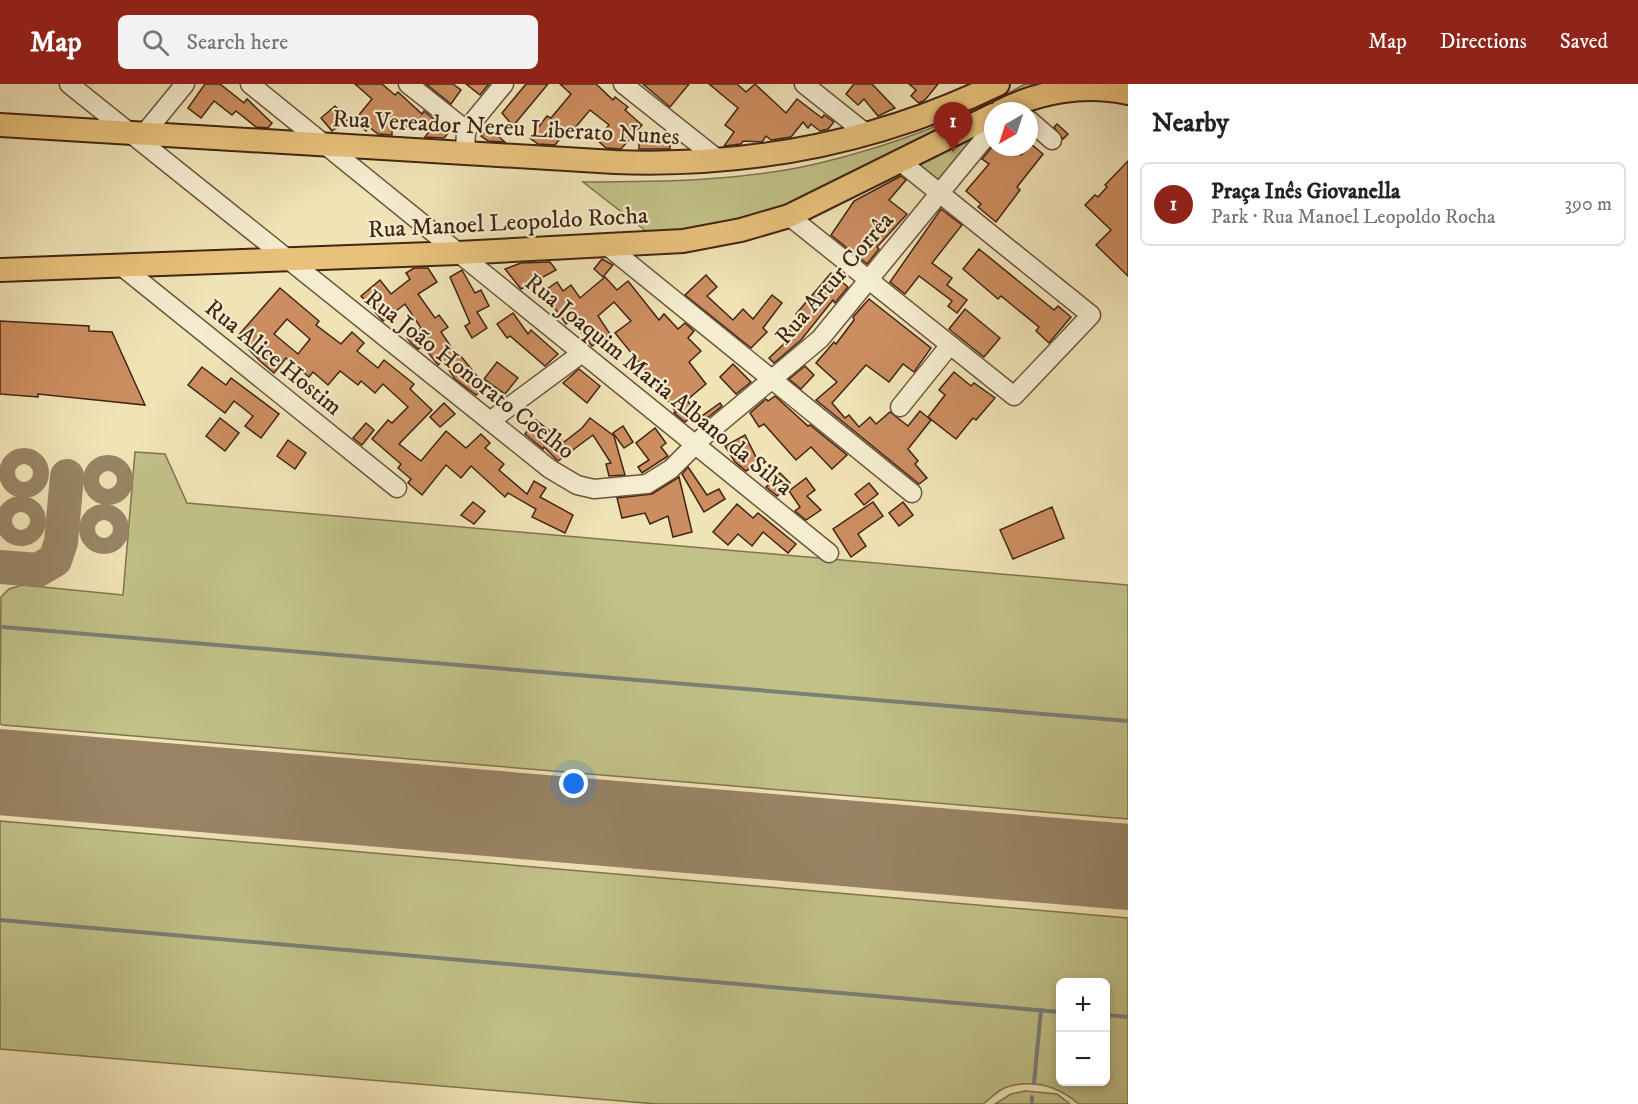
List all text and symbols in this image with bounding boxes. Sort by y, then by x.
search box [118,15,538,69]
text: Map [30,25,82,60]
icon: search [139,26,172,59]
text: Search here [187,29,288,56]
text: Map [1368,29,1407,55]
text: Directions [1440,29,1527,55]
text: Saved [1560,29,1608,55]
north arrow [984,102,1038,156]
pin: 1 [934,103,972,152]
street label: Rua Vereador Nereu Liberato Nunes [332,104,680,152]
text: Nearby [1152,107,1229,140]
text: Praça Inês Giovanella [1211,178,1400,205]
text: 1 [1170,192,1177,217]
text: 390 m [1564,192,1612,217]
street label: Rua Manoel Leopoldo Rocha [367,201,650,245]
text: Park · Rua Manoel Leopoldo Rocha [1211,205,1496,230]
street label: Rua Artur Corrêa [769,206,901,351]
street label: Rua Joaquim Maria Albano da Silva [518,267,799,503]
street label: Rua João Honorato Coelho [358,283,581,466]
street label: Rua Alice Hostim [199,293,348,422]
your location [559,769,588,798]
map controls [1056,978,1110,1086]
button: + [1056,978,1110,1032]
button: − [1056,1032,1110,1086]

